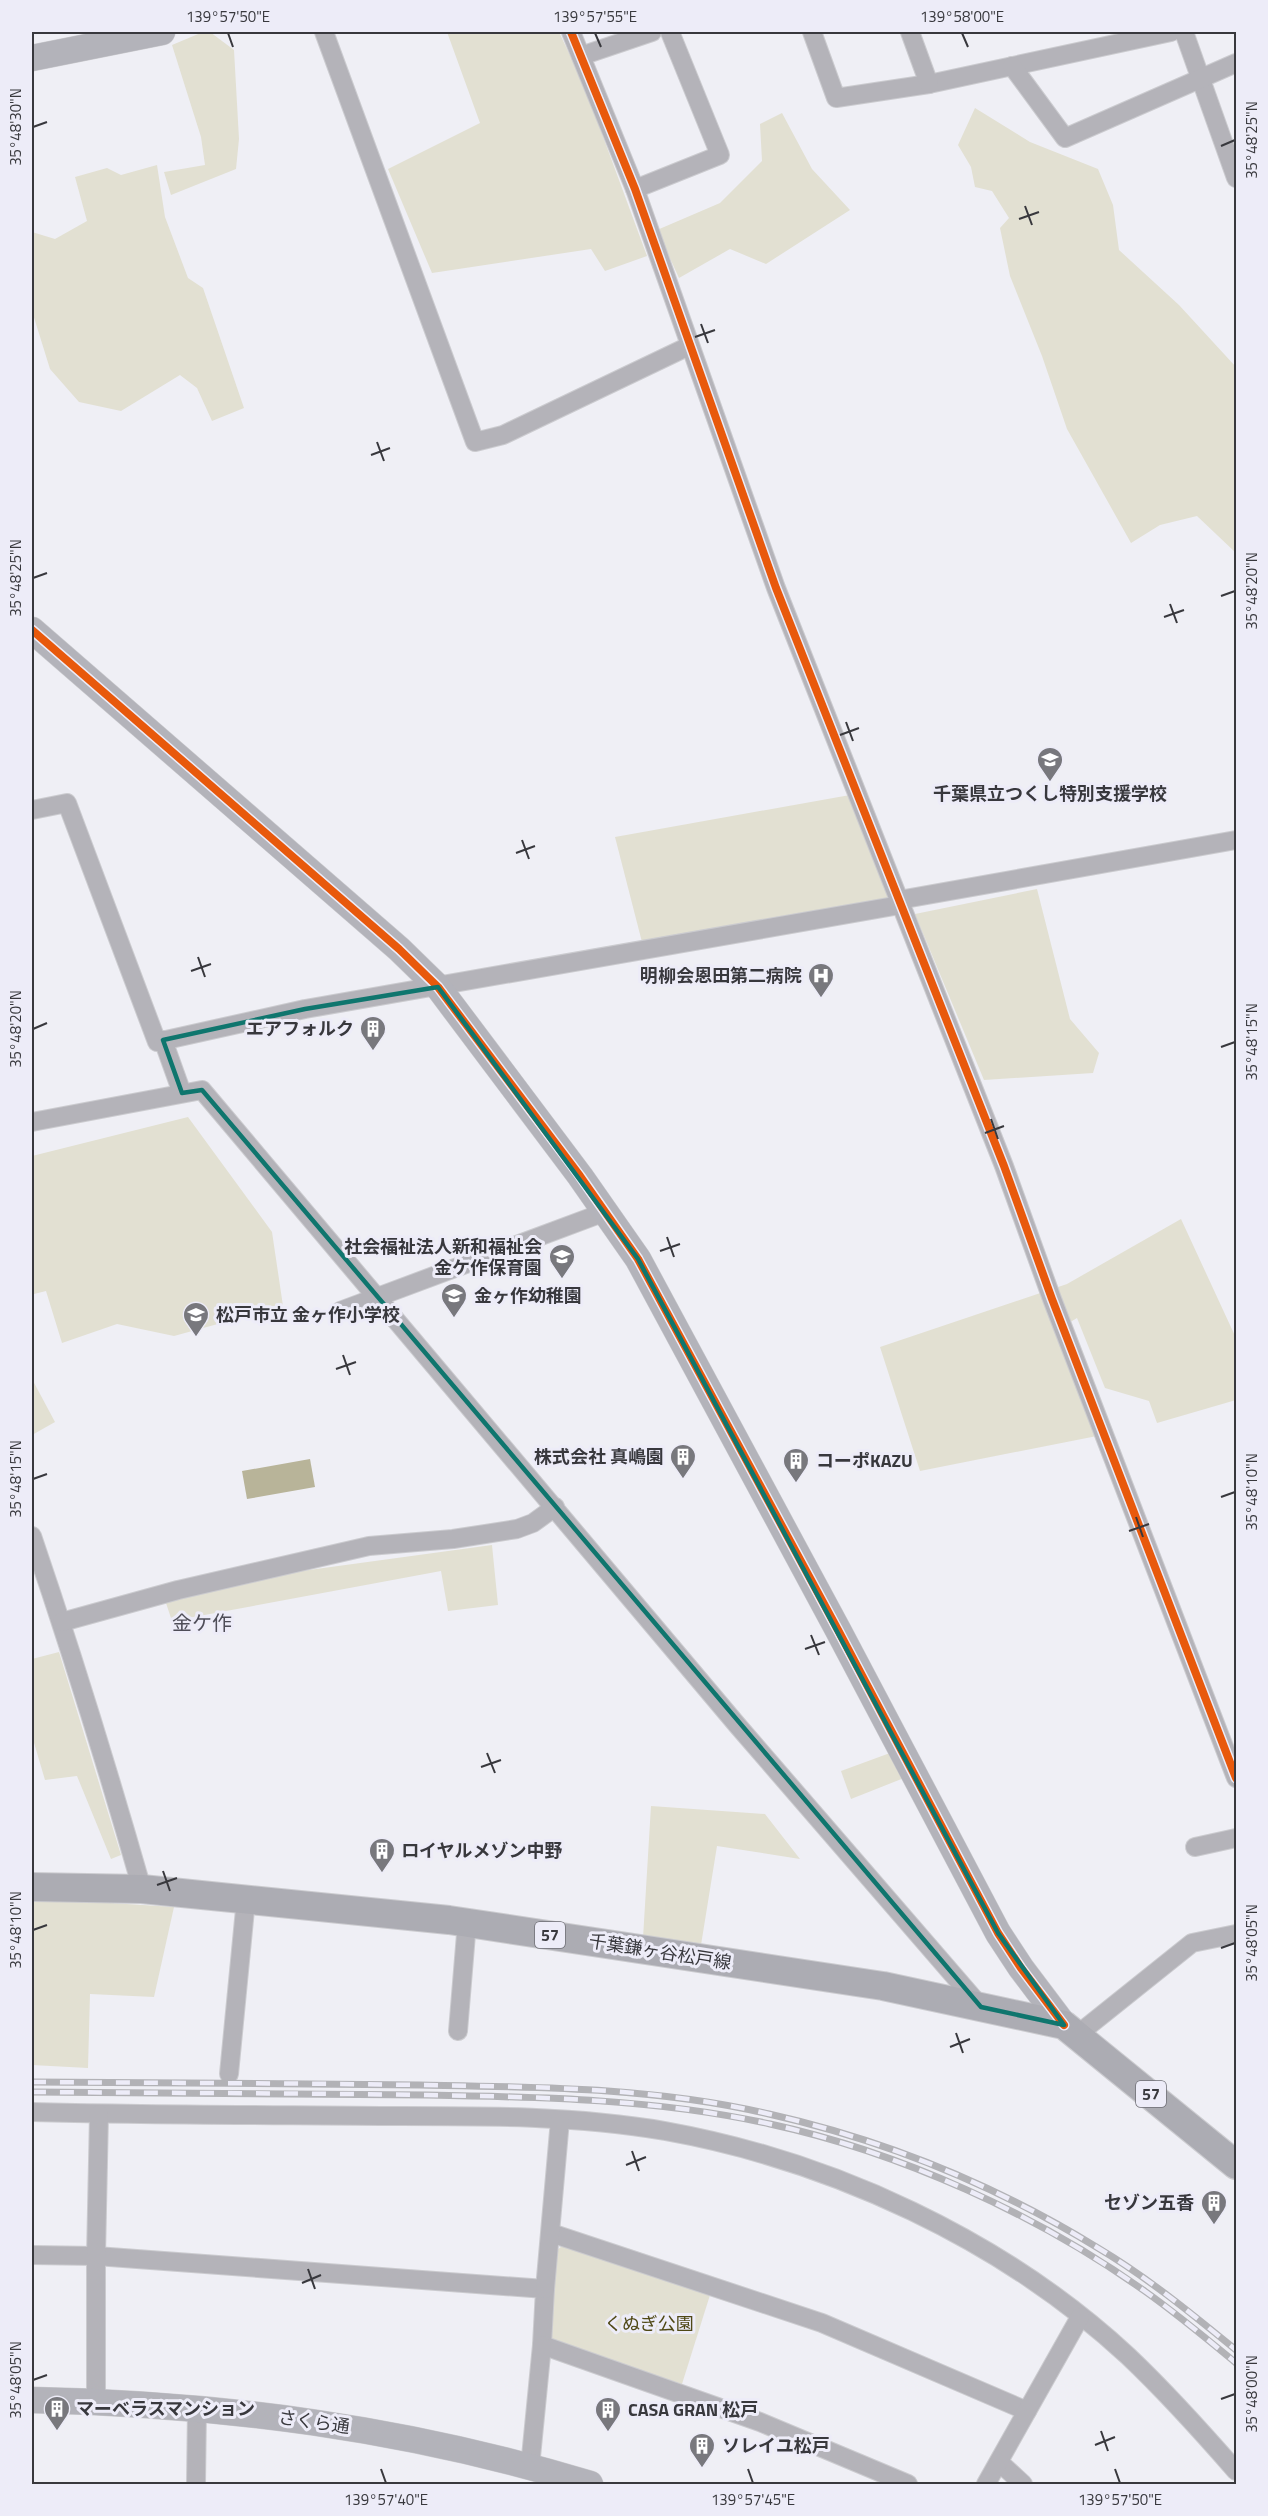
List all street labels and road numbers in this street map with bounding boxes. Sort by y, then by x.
road number: 57 [535,1922,565,1948]
street label: 千葉鎌ヶ谷松戸線 [587,1927,733,1976]
road number: 57 [1136,2081,1166,2107]
street label: さくら通 [277,2403,352,2440]

